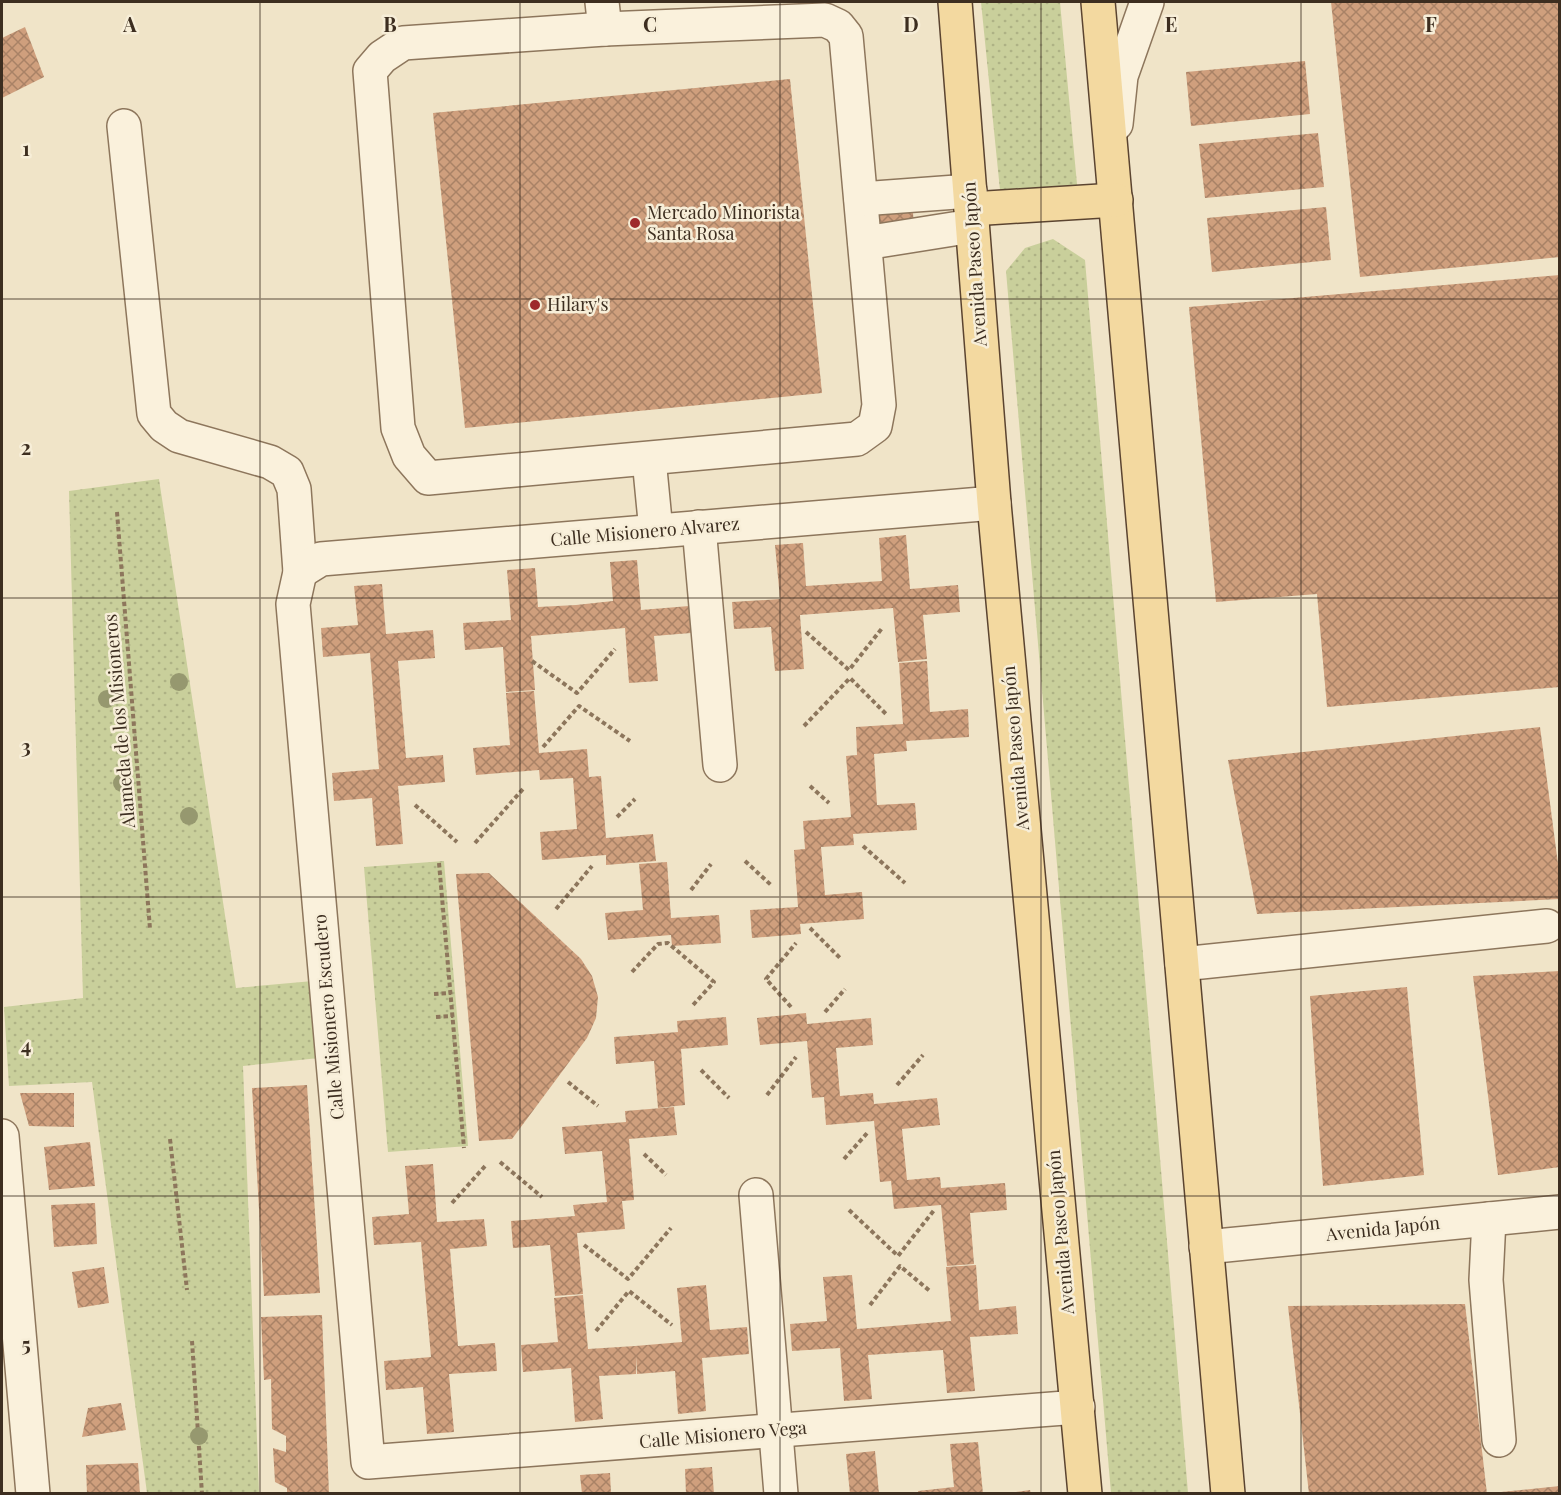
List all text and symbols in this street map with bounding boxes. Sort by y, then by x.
text: A [122,10,137,37]
text: B [383,10,397,37]
text: C [643,10,657,37]
text: D [903,10,919,37]
text: E [1165,10,1177,37]
text: F [1425,10,1437,37]
text: 1 [22,134,30,161]
street label: Avenida Paseo Japón [956,181,992,348]
place label: Mercado Minorista Santa Rosa [647,200,800,245]
marker: Mercado Minorista Santa Rosa [628,216,642,230]
place label: Hilary's [547,292,609,316]
marker: Hilary's [528,298,542,312]
text: 2 [21,433,31,460]
street label: Calle Misionero Alvarez [549,511,741,551]
street label: Alameda de los Misioneros [98,613,140,830]
street label: Avenida Paseo Japón [996,665,1034,832]
text: 3 [21,732,31,759]
street label: Calle Misionero Escudero [307,913,349,1121]
text: 4 [21,1031,31,1058]
street label: Avenida Paseo Japón [1041,1149,1079,1316]
street label: Avenida Japón [1324,1210,1441,1246]
text: 5 [21,1330,31,1357]
street label: Calle Misionero Vega [638,1415,808,1453]

